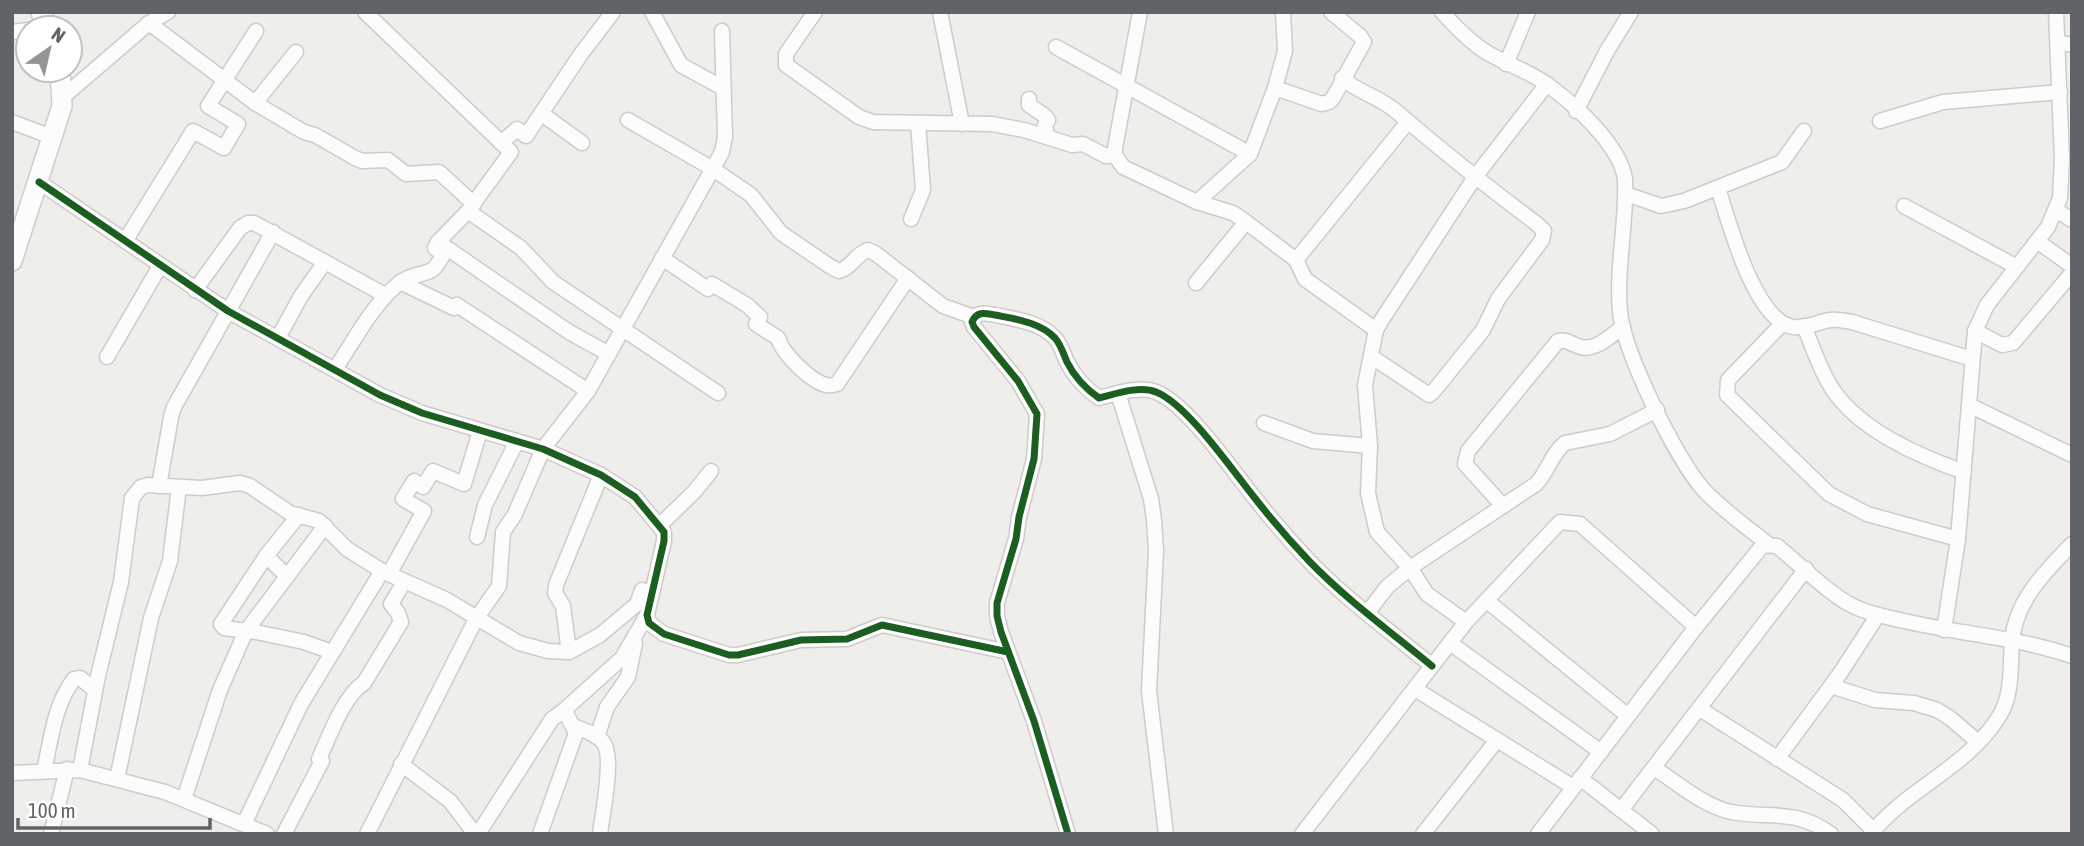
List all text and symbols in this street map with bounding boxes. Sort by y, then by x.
north arrow [14,14,84,84]
text: N [48,23,69,47]
scale bar [18,786,210,830]
text: 100 m [28,798,76,822]

